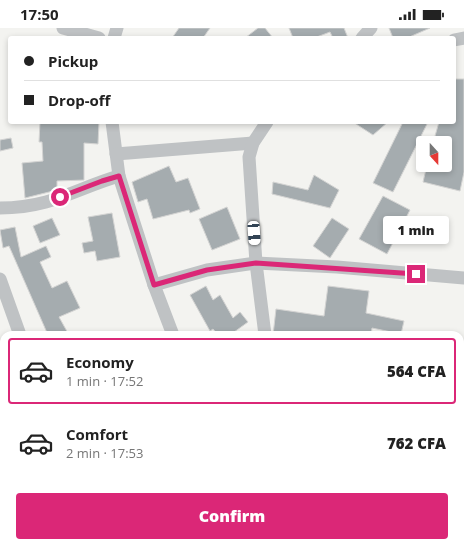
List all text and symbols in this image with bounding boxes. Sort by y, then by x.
text: 17:50 [20,4,59,24]
text: Pickup [48,51,98,71]
text: Drop-off [48,90,110,110]
north arrow [416,136,452,172]
map controls [416,136,452,172]
route start [51,188,69,206]
callout: 1 min [383,216,449,244]
car [247,221,261,245]
text: 1 min [398,221,434,239]
route end [407,265,425,283]
text: Economy [66,352,134,372]
icon: car [18,353,54,389]
text: 564 CFA [387,361,446,381]
text: 1 min · 17:52 [66,372,143,390]
text: Comfort [66,424,128,444]
icon: car [18,425,54,461]
text: 762 CFA [387,433,446,453]
text: 2 min · 17:53 [66,444,143,462]
button: Confirm [16,493,448,539]

